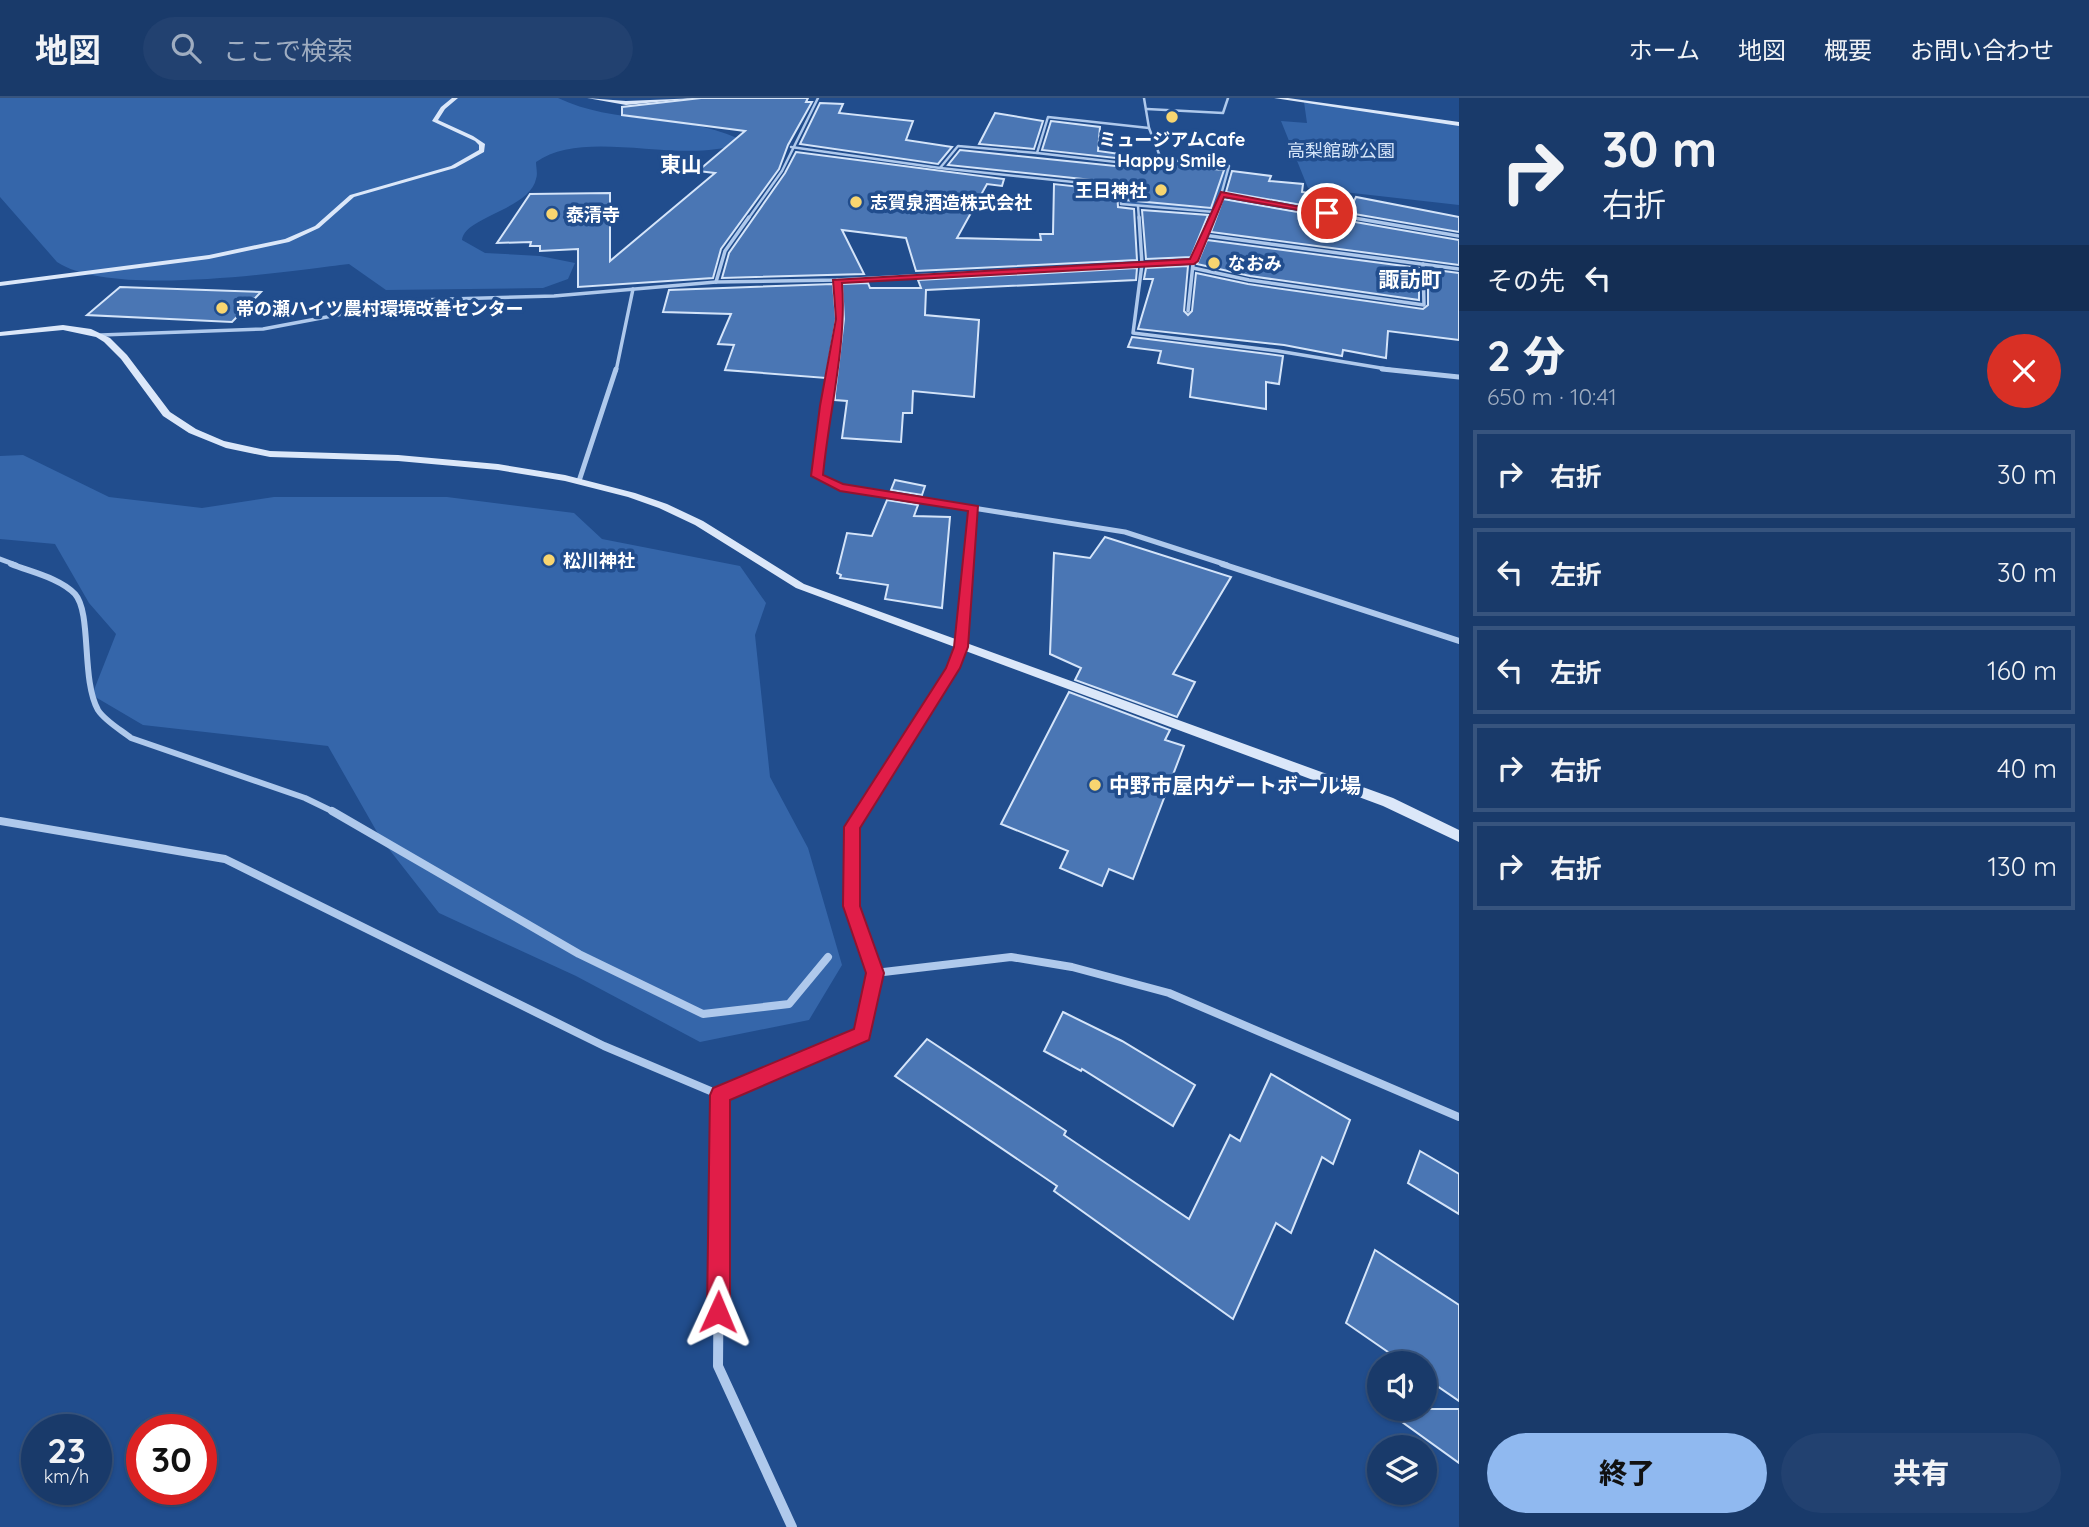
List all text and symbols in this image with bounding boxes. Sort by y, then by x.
search box [143,17,633,80]
text: 地図 [35,29,101,70]
icon: search [167,29,205,67]
text: ここで検索 [223,34,353,67]
text: ホーム [1629,35,1700,65]
text: 地図 [1738,35,1786,65]
text: 概要 [1824,35,1872,65]
text: お問い合わせ [1910,35,2054,65]
marker: ミュージアムCafe Happy Smile [1164,109,1180,125]
text: 30 m [1602,118,1717,179]
icon: right [1487,126,1578,217]
place label: ミュージアムCafe Happy Smile [1099,128,1245,172]
park label: 高梨館跡公園 [1287,139,1395,162]
district label: 東山 [660,151,702,177]
place label: 王日神社 [1075,179,1147,202]
marker: 王日神社 [1153,182,1169,198]
pin [1297,183,1357,243]
text: 右折 [1602,184,1666,224]
place label: 志賀泉酒造株式会社 [870,191,1032,214]
marker: 志賀泉酒造株式会社 [848,194,864,210]
icon: arrive [1308,194,1346,232]
place label: 泰清寺 [566,203,620,226]
marker: 泰清寺 [544,206,560,222]
place label: なおみ [1228,252,1282,275]
marker: なおみ [1206,255,1222,271]
icon: left [1579,259,1617,297]
text: その先 [1487,264,1565,297]
district label: 諏訪町 [1379,266,1442,292]
place label: 帯の瀬ハイツ農村環境改善センター [236,297,524,320]
marker: 帯の瀬ハイツ農村環境改善センター [214,300,230,316]
text: 2 分 [1487,329,1565,382]
button: close [1987,334,2061,408]
text: 650 m · 10:41 [1487,382,1617,411]
icon: right [1491,455,1529,493]
text: 30 m [1997,458,2057,491]
text: 右折 [1550,460,1602,493]
place label: 松川神社 [563,549,635,572]
marker: 松川神社 [541,552,557,568]
icon: left [1491,553,1529,591]
text: 30 m [1997,556,2057,589]
text: 左折 [1550,558,1602,591]
icon: left [1491,651,1529,689]
text: 160 m [1987,654,2057,687]
text: 左折 [1550,656,1602,689]
icon: right [1491,749,1529,787]
text: 40 m [1997,752,2057,785]
text: 右折 [1550,754,1602,787]
place label: 中野市屋内ゲートボール場 [1109,772,1361,798]
marker: 中野市屋内ゲートボール場 [1087,777,1103,793]
icon: right [1491,847,1529,885]
text: 130 m [1987,850,2057,883]
text: 右折 [1550,852,1602,885]
position arrow [681,1275,755,1349]
map controls [1367,1351,1437,1505]
button: sound [1367,1351,1437,1421]
speed limit sign: 30 [126,1414,217,1505]
text: 23 [47,1428,86,1472]
button: 終了 [1487,1433,1767,1513]
button: 共有 [1781,1433,2061,1513]
button: layers [1367,1435,1437,1505]
text: km/h [44,1465,89,1488]

